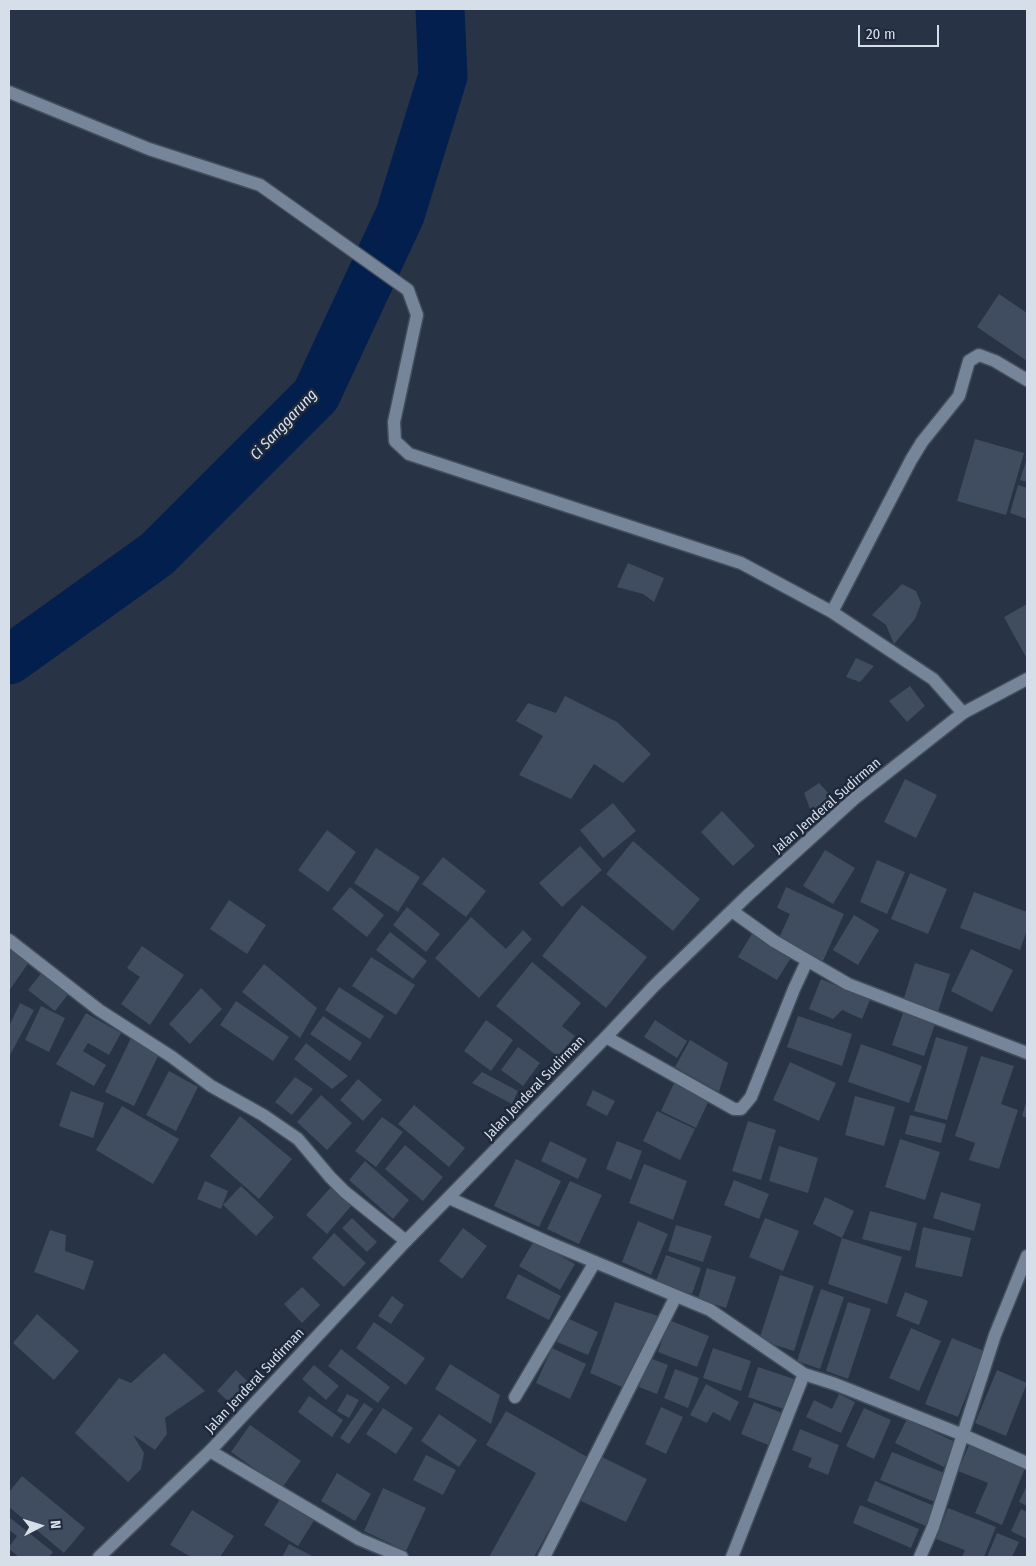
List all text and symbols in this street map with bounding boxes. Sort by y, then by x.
scale bar [861,15,942,47]
text: 20 m [866,25,896,43]
water label: Ci Sanggarung [247,386,321,464]
street label: Jalan Jenderal Sudirman [770,755,884,857]
street label: Jalan Jenderal Sudirman [481,1033,589,1143]
street label: Jalan Jenderal Sudirman [202,1325,308,1437]
north arrow [15,1501,65,1551]
text: N [47,1520,64,1530]

